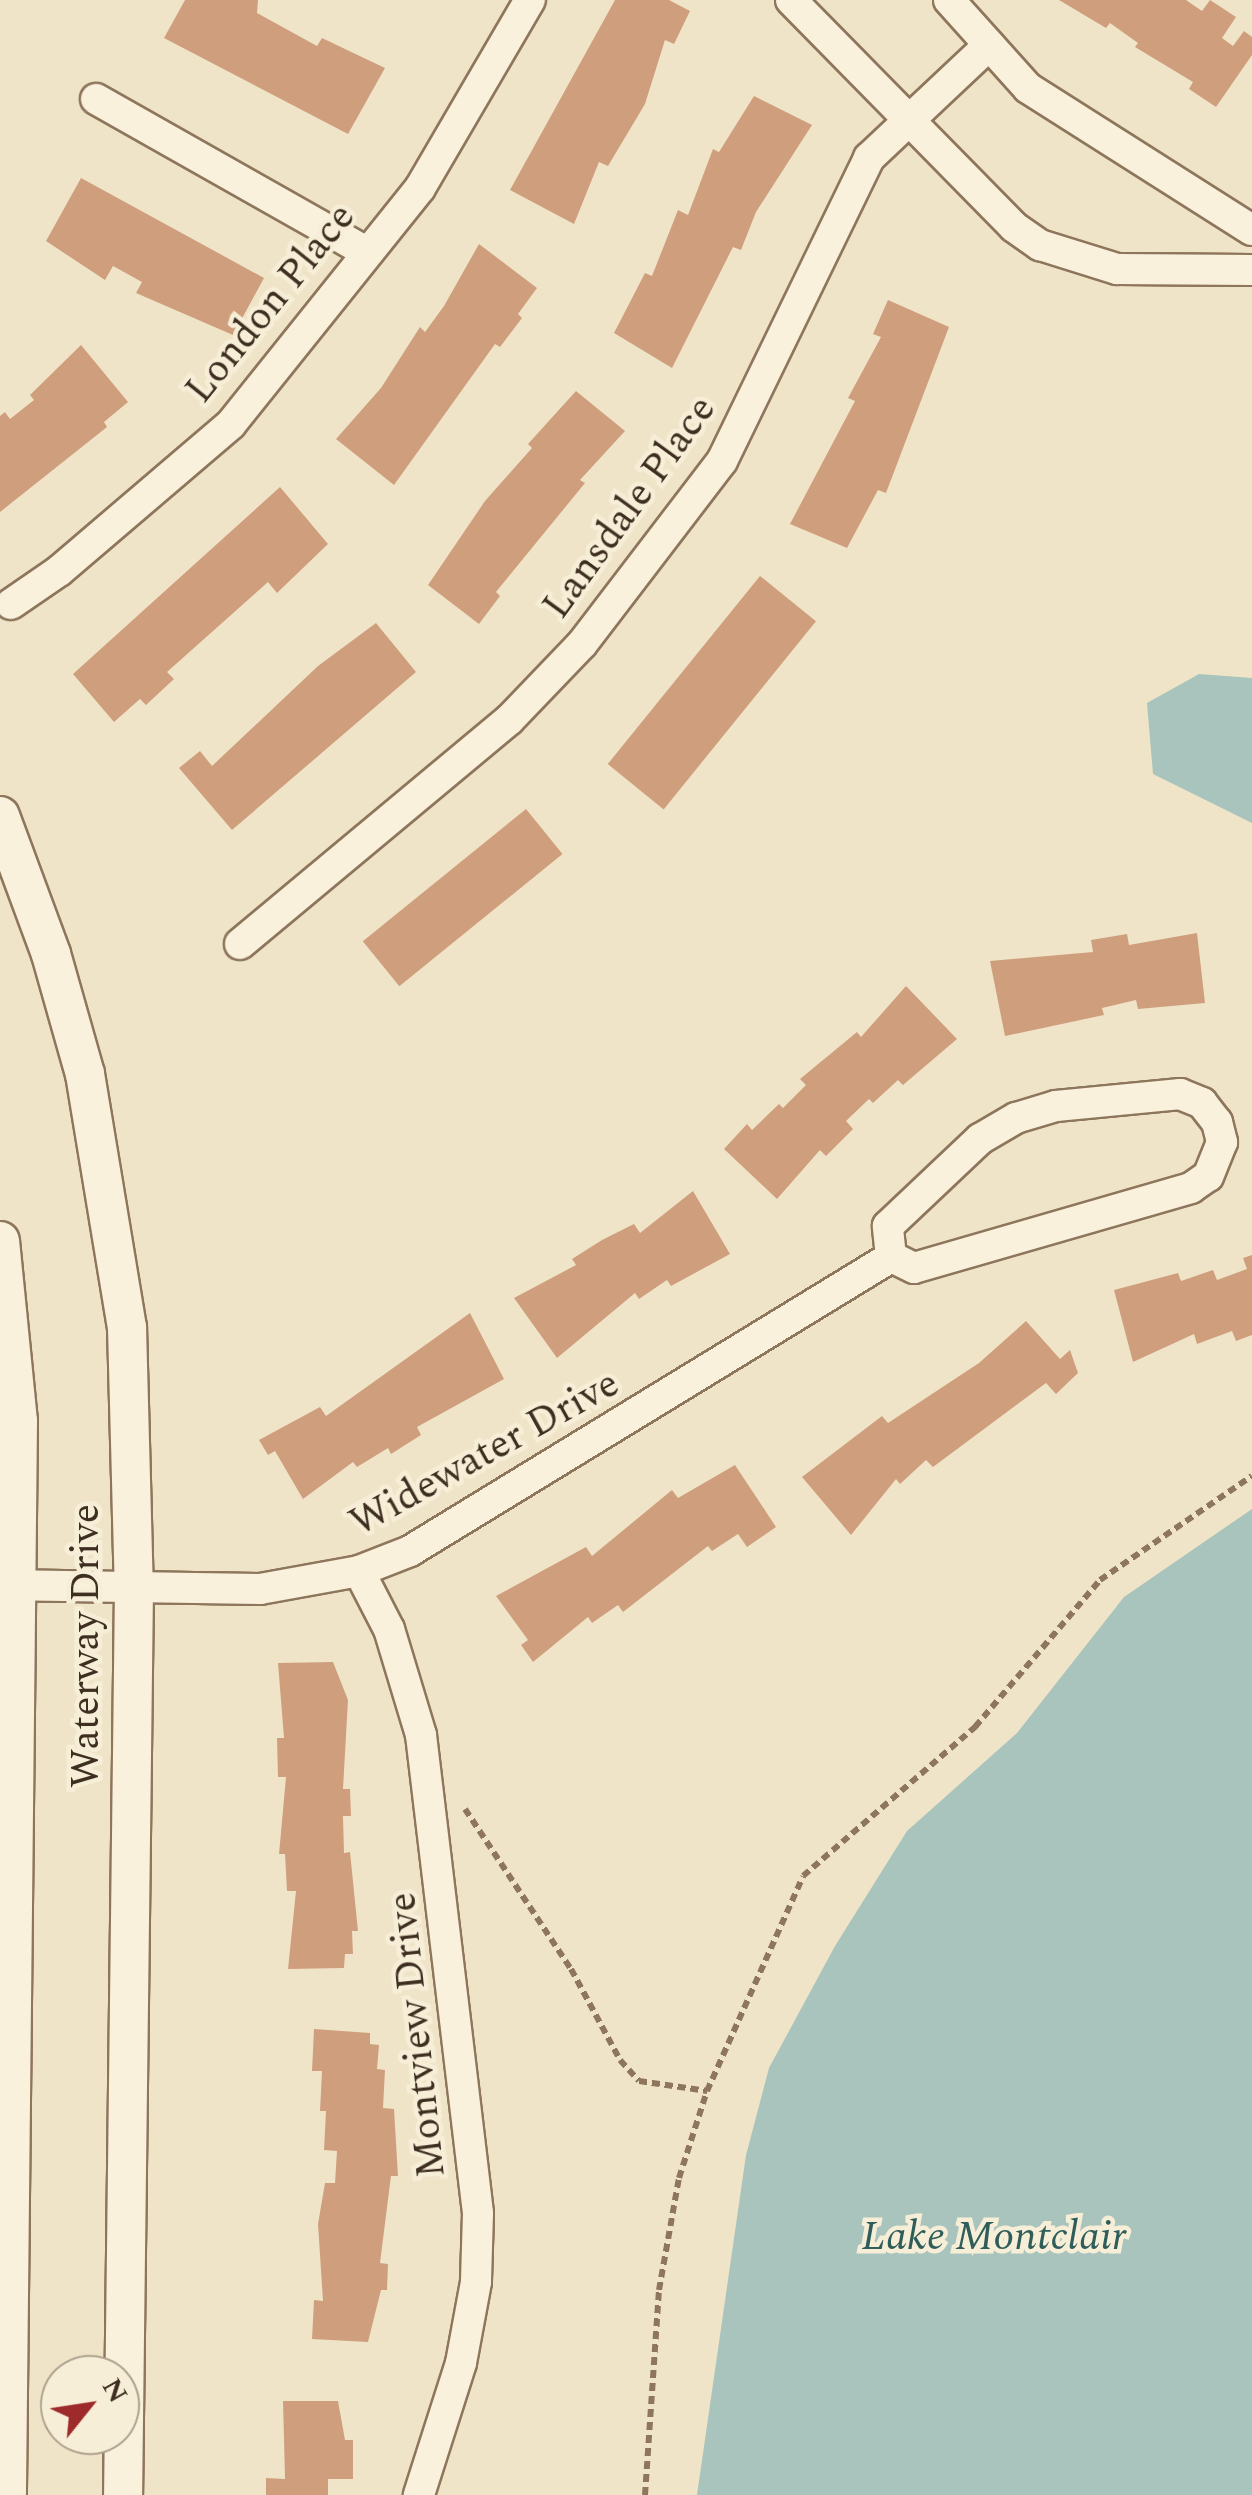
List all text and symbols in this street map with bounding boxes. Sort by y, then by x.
street label: London Place [176,195,366,413]
street label: Lansdale Place [533,387,727,629]
street label: Widewater Drive [342,1360,628,1548]
street label: Waterway Drive [63,1504,111,1788]
street label: Montview Drive [379,1890,457,2180]
water label: Lake Montclair [861,2212,1127,2262]
north arrow [40,2355,140,2455]
text: N [90,2370,139,2411]

